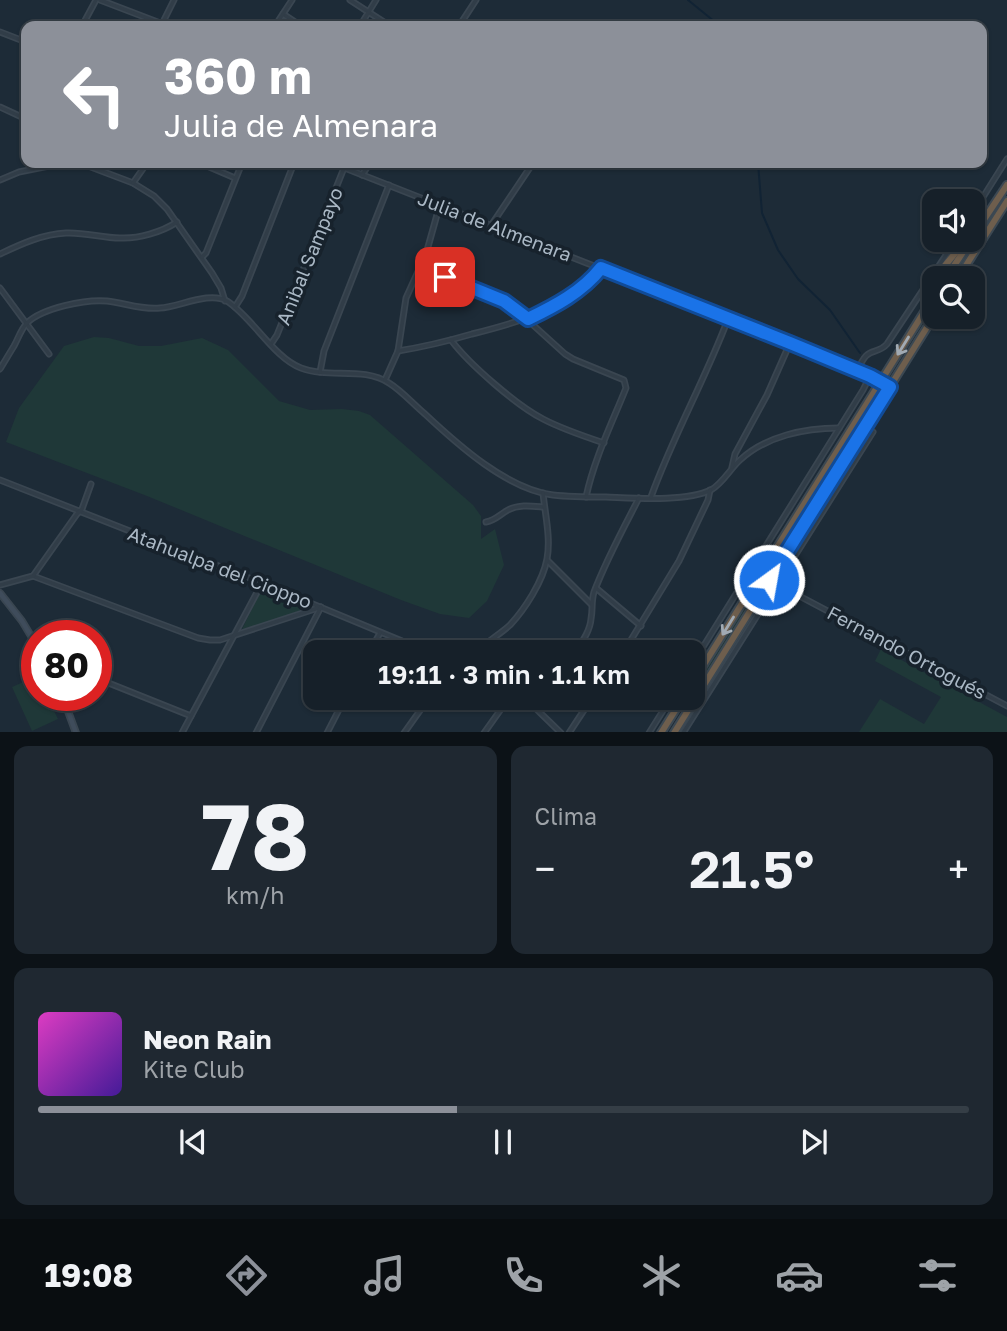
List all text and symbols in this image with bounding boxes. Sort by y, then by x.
text: 360 m [164,46,312,105]
icon: left [49,49,140,140]
text: Julia de Almenara [164,106,438,144]
street label: Anibal Sampayo [271,184,347,328]
street label: Julia de Almenara [415,186,575,266]
map controls [922,189,985,329]
button: sound [922,189,985,252]
pin [415,247,475,307]
icon: arrive [426,258,464,296]
button: search [922,266,985,329]
one-way arrow [896,336,911,355]
street label: Atahualpa del Cioppo [125,521,315,613]
position arrow [732,543,806,617]
street label: Fernando Ortogués [824,600,990,704]
one-way arrow [720,616,734,636]
speed limit sign: 80 [21,620,112,711]
text: 19:11 · 3 min · 1.1 km [378,659,630,690]
text: 78 [201,781,309,890]
text: Clima [535,802,597,830]
text: 21.5° [689,837,814,899]
text: − [535,846,555,891]
text: + [948,846,969,891]
text: km/h [226,881,285,909]
text: Neon Rain [143,1024,272,1055]
text: Kite Club [143,1055,244,1083]
icon: previous [174,1123,212,1161]
icon: pause [484,1123,522,1161]
icon: next [795,1123,833,1161]
icon: directions [222,1251,271,1300]
icon: music [360,1251,409,1300]
icon: phone [499,1251,548,1300]
icon: climate [637,1251,686,1300]
icon: car [775,1251,824,1300]
icon: filters [913,1251,962,1300]
text: 19:08 [45,1256,133,1294]

